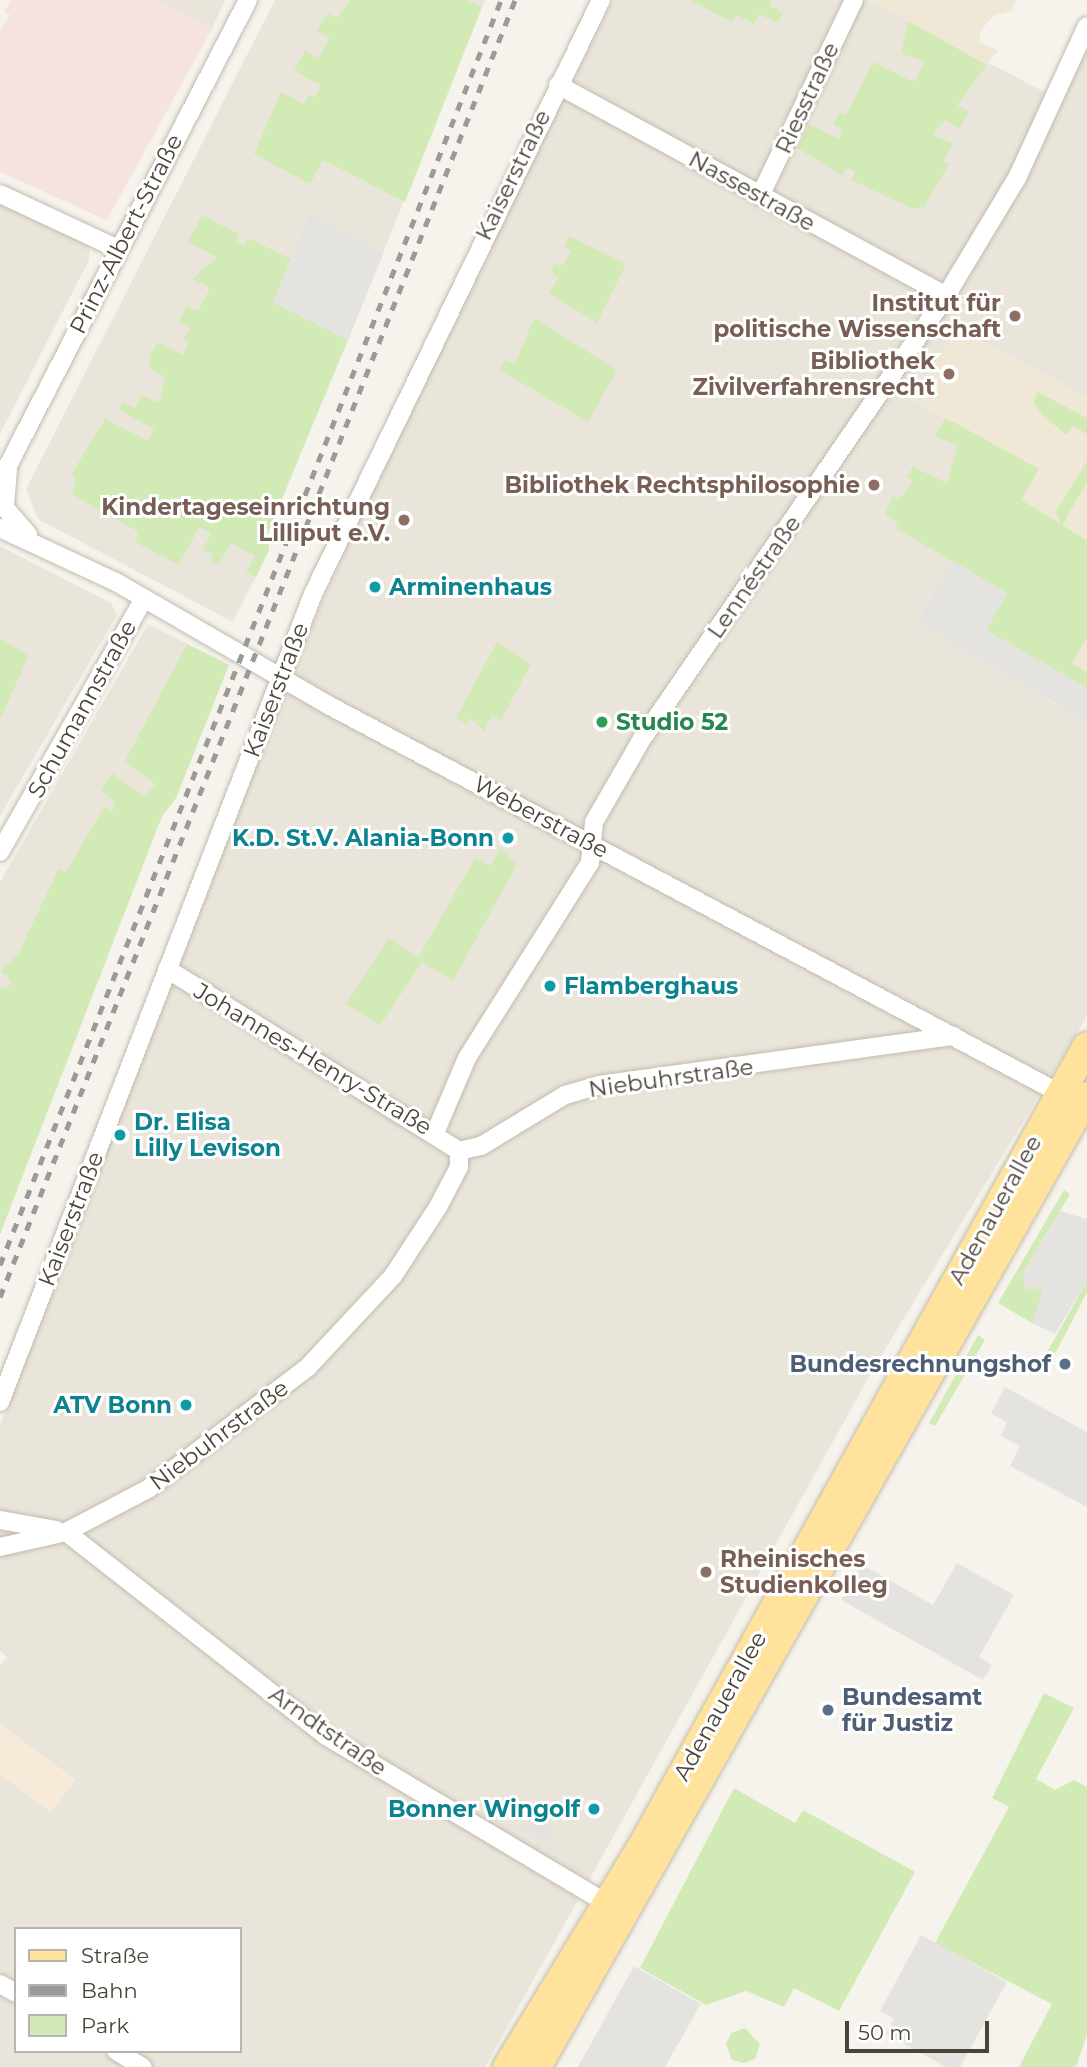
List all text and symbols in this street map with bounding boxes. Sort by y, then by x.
street label: Riesstraße [769,38,845,158]
street label: Kaiserstraße [470,105,556,245]
street label: Prinz-Albert-Straße [64,130,188,338]
street label: Nassestraße [684,145,820,237]
place label: Institut für politische Wissenschaft [713,289,1001,343]
marker: Institut für politische Wissenschaft [1007,308,1023,324]
place label: Bibliothek Zivilverfahrensrecht [692,347,935,401]
marker: Bibliothek Zivilverfahrensrecht [941,366,957,382]
place label: Bibliothek Rechtsphilosophie [504,471,860,499]
marker: Bibliothek Rechtsphilosophie [866,477,882,493]
place label: Kindertageseinrichtung Lilliput e.V. [101,493,390,547]
street label: Lennéstraße [701,510,807,644]
marker: Kindertageseinrichtung Lilliput e.V. [396,512,412,528]
place label: Arminenhaus [389,573,552,601]
marker: Arminenhaus [367,579,383,595]
street label: Schumannstraße [22,615,142,803]
street label: Kaiserstraße [238,619,314,761]
place label: Studio 52 [616,708,728,736]
marker: Studio 52 [594,714,610,730]
street label: Weberstraße [469,770,613,864]
place label: K.D. St.V. Alania-Bonn [232,824,494,852]
marker: K.D. St.V. Alania-Bonn [500,830,516,846]
place label: Flamberghaus [564,972,738,1000]
street label: Johannes-Henry-Straße [189,977,437,1141]
marker: Flamberghaus [542,978,558,994]
street label: Niebuhrstraße [587,1053,755,1103]
place label: Dr. Elisa Lilly Levison [134,1108,281,1162]
marker: Dr. Elisa Lilly Levison [112,1127,128,1143]
street label: Adenauerallee [943,1131,1047,1289]
street label: Kaiserstraße [33,1148,109,1290]
place label: Bundesrechnungshof [789,1350,1051,1378]
marker: Bundesrechnungshof [1057,1356,1073,1372]
street label: Niebuhrstraße [144,1374,294,1496]
place label: ATV Bonn [53,1391,172,1419]
marker: ATV Bonn [178,1397,194,1413]
place label: Rheinisches Studienkolleg [720,1545,888,1599]
marker: Rheinisches Studienkolleg [698,1564,714,1580]
street label: Adenauerallee [668,1627,772,1785]
street label: Arndtstraße [264,1680,392,1782]
place label: Bundesamt für Justiz [842,1683,982,1737]
marker: Bundesamt für Justiz [820,1702,836,1718]
place label: Bonner Wingolf [388,1795,580,1823]
marker: Bonner Wingolf [586,1801,602,1817]
legend [14,1927,242,2053]
text: Straße [81,1943,149,1968]
text: Bahn [81,1978,138,2003]
scale bar [849,2008,992,2052]
text: Park [81,2013,129,2038]
text: 50 m [858,2020,912,2045]

